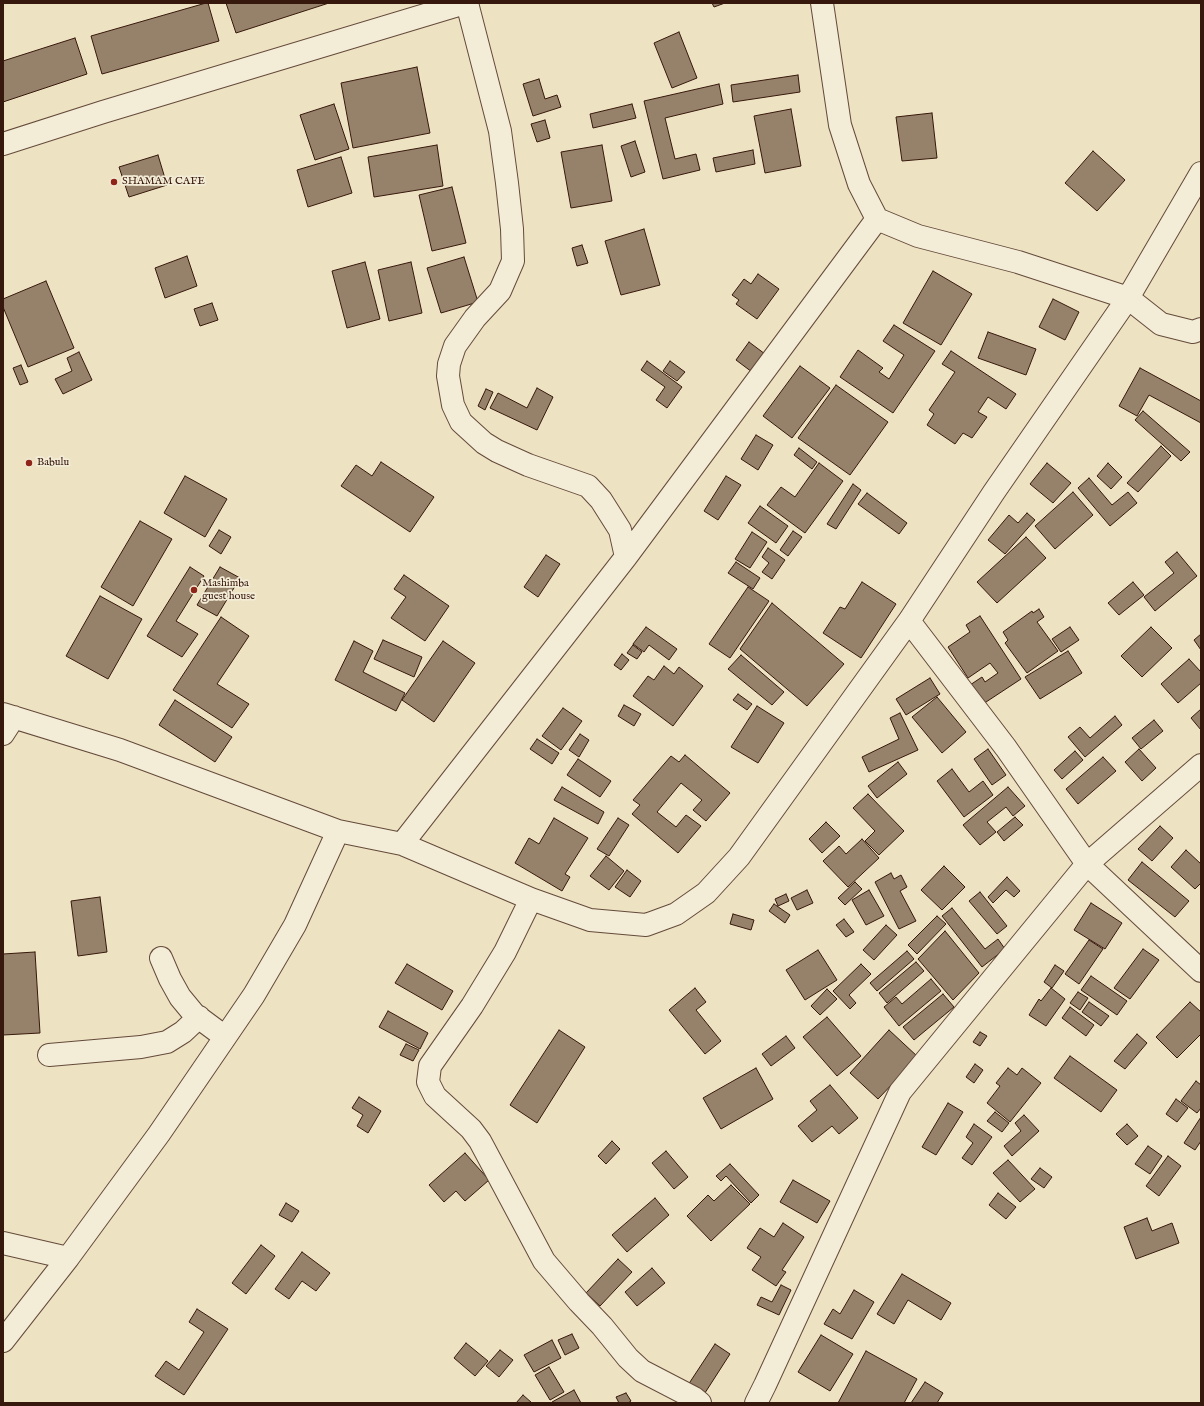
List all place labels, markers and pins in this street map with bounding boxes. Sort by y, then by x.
place label: SHAMAM CAFE [122,175,205,189]
marker: SHAMAM CAFE [109,177,119,187]
place label: Babulu [37,456,69,470]
marker: Babulu [24,458,34,468]
place label: Mashimba guest house [202,577,255,603]
marker: Mashimba guest house [189,585,199,595]

